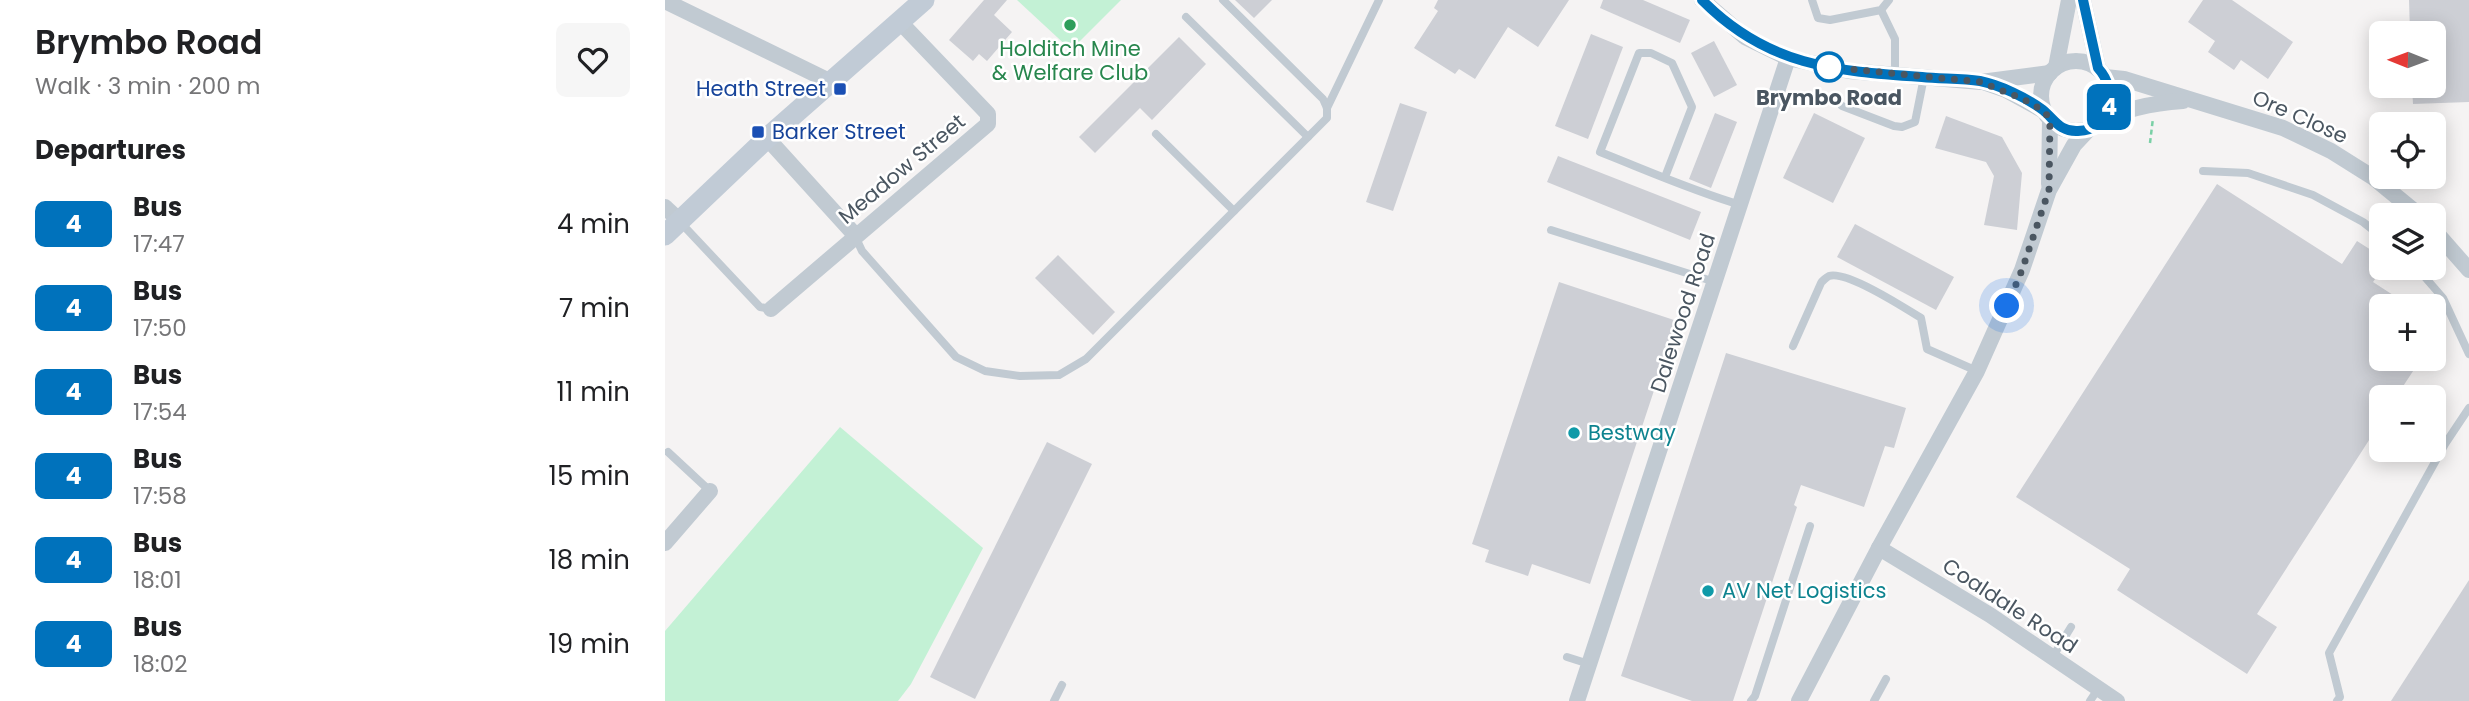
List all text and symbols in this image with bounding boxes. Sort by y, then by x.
marker: Holditch Mine & Welfare Club [1062,17,1078,33]
text: Brymbo Road [35,19,262,66]
north arrow [2369,21,2447,98]
map controls [2369,21,2446,462]
button: heart [556,23,630,97]
place label: Holditch Mine & Welfare Club [992,34,1148,87]
marker: Brymbo Road [1814,52,1844,82]
text: Walk · 3 min · 200 m [35,70,261,102]
place label: Heath Street [696,74,826,103]
marker: Heath Street [832,81,848,97]
place label: Brymbo Road [1756,83,1902,112]
street label: Ore Close [2248,83,2353,150]
line badge: 4 [2086,84,2132,130]
text: 4 [2101,90,2117,123]
street label: Meadow Street [832,107,971,230]
button: locate [2369,112,2446,189]
place label: Barker Street [772,117,906,146]
marker: Barker Street [750,124,766,140]
text: Departures [35,132,186,168]
text: Bus [133,189,182,225]
button: layers [2369,203,2446,280]
text: 4 min [557,206,630,242]
text: 4 [65,207,82,240]
text: 17:47 [133,228,185,260]
street label: Dalewood Road [1643,230,1722,396]
text: Bus [133,273,182,309]
your location [1989,288,2024,323]
text: 7 min [559,290,630,326]
text: 4 [65,291,82,324]
button: + [2369,294,2446,371]
text: 17:50 [133,312,187,344]
text: Bus [133,357,182,393]
text: 11 min [557,374,630,410]
text: 4 [65,375,82,408]
button: − [2369,385,2446,462]
text: 17:54 [133,396,187,428]
place label: Bestway [1588,418,1676,447]
marker: Bestway [1566,425,1582,441]
text: Bus [133,441,182,477]
text: 15 min [549,458,630,494]
text: 4 [65,459,82,492]
text: 17:58 [133,480,187,512]
text: Bus [133,525,182,561]
text: 18 min [549,542,630,578]
text: 4 [65,543,82,576]
street label: Coaldale Road [1937,551,2084,660]
text: 18:01 [133,564,182,596]
place label: AV Net Logistics [1722,576,1886,605]
marker: AV Net Logistics [1700,583,1716,599]
text: Bus [133,609,182,645]
text: 19 min [549,626,630,662]
text: 4 [65,627,82,660]
text: 18:02 [133,648,187,680]

